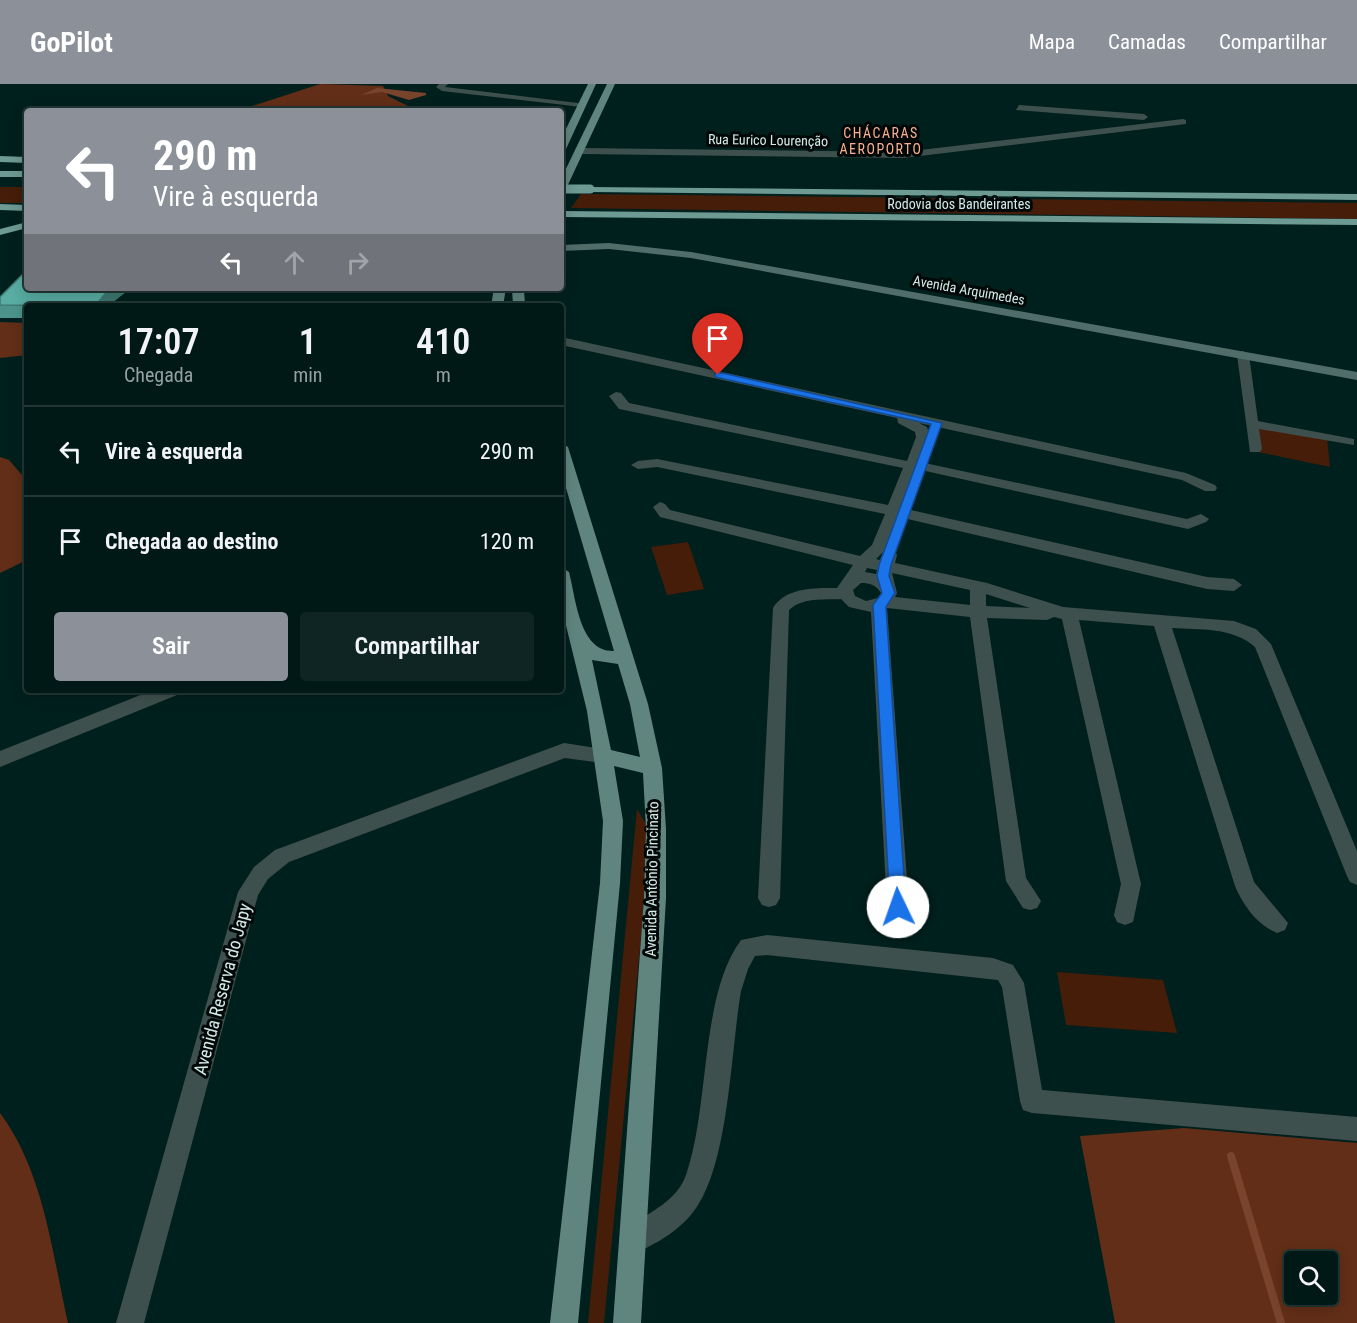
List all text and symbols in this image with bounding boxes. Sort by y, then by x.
text: GoPilot [30,26,113,59]
text: Mapa [1029,30,1075,54]
text: Camadas [1108,30,1186,54]
text: Compartilhar [1219,30,1327,54]
district label: CHÁCARAS AEROPORTO [840,124,922,157]
text: 290 m [153,131,258,180]
street label: Rua Eurico Lourenção [708,131,828,149]
icon: left [54,132,132,210]
text: Vire à esquerda [153,181,319,213]
street label: Rodovia dos Bandeirantes [887,196,1031,212]
icon: left [215,246,248,279]
icon: ahead [278,246,311,279]
icon: right [341,246,374,279]
street label: Avenida Arquimedes [912,272,1026,308]
pin [692,313,743,375]
text: 17:07 [118,321,200,363]
text: 1 [299,321,317,363]
text: 410 [416,321,470,363]
icon: arrive [701,322,734,355]
text: Chegada [124,363,193,387]
text: min [293,363,322,387]
text: m [436,363,451,387]
icon: left [54,435,87,468]
text: Vire à esquerda [105,439,243,464]
text: 290 m [480,439,534,464]
icon: arrive [54,525,87,558]
text: Chegada ao destino [105,529,279,554]
text: 120 m [480,529,534,554]
button: Sair [54,612,288,681]
button: Compartilhar [300,612,534,681]
street label: Avenida Antônio Pincinato [642,801,662,957]
position arrow [866,875,930,939]
street label: Avenida Reserva do Japy [189,900,255,1077]
map controls [1284,1251,1338,1305]
button: search [1284,1251,1338,1305]

